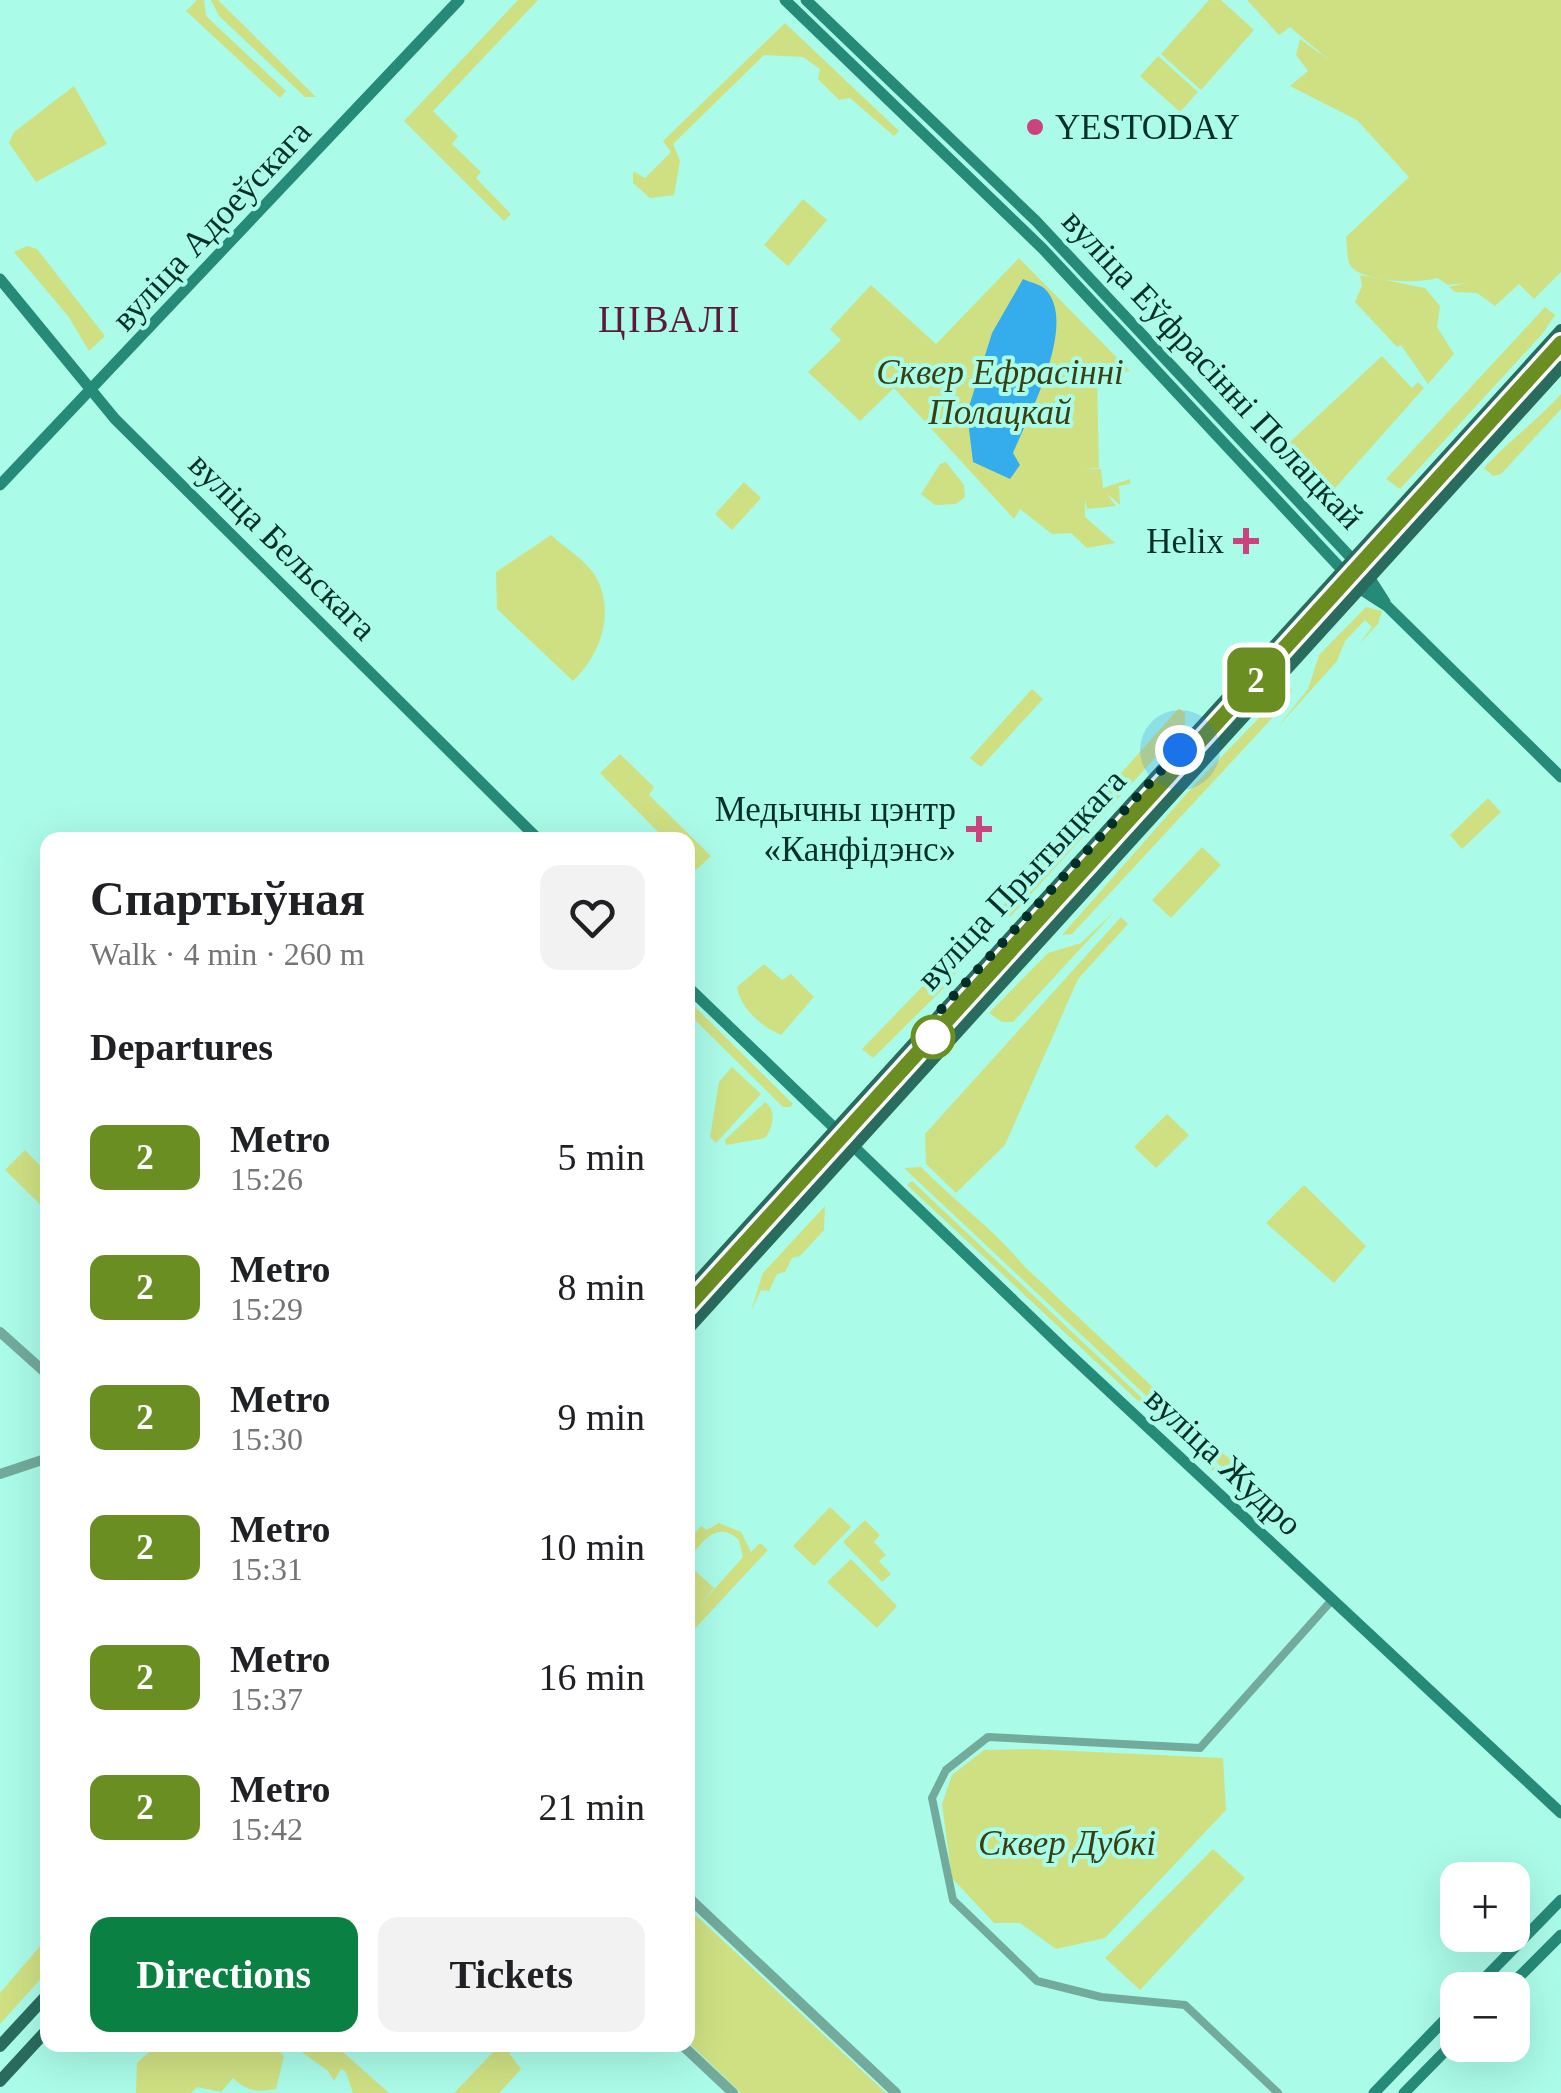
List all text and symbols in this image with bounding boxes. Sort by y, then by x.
place label: YESTODAY [1055,108,1240,147]
street label: вуліца Адоеўскага [104,112,319,338]
marker: YESTODAY [1024,116,1046,138]
street label: вуліца Еўфрасінні Полацкай [1054,202,1371,537]
district label: ЦІВАЛІ [598,298,742,340]
park label: Сквер Ефрасінні Полацкай [876,353,1124,432]
street label: вуліца Бельскага [181,445,384,648]
place label: Helix [1146,522,1224,561]
marker: Helix [1233,528,1259,554]
line badge: 2 [1224,648,1288,712]
text: 2 [1247,661,1265,700]
your location [1155,725,1205,775]
street label: вуліца Прытыцкага [909,761,1134,998]
place label: Медычны цэнтр «Канфідэнс» [715,790,956,869]
marker: Медычны цэнтр «Канфідэнс» [966,816,992,842]
button: heart [540,865,645,970]
text: Спартыўная [90,872,365,925]
text: Walk · 4 min · 260 m [90,936,365,972]
unlabelled marker [912,1016,954,1058]
text: Departures [90,1026,273,1068]
text: Metro [230,1118,331,1160]
text: 5 min [557,1136,645,1178]
text: 2 [136,1138,154,1177]
text: 15:26 [230,1161,303,1197]
text: Metro [230,1248,331,1290]
text: 8 min [557,1266,645,1308]
text: 2 [136,1268,154,1307]
text: 15:29 [230,1291,303,1327]
text: Metro [230,1378,331,1420]
street label: вуліца Жудро [1137,1379,1310,1544]
text: 9 min [557,1396,645,1438]
text: 2 [136,1398,154,1437]
text: 15:30 [230,1421,303,1457]
text: Metro [230,1508,331,1550]
text: 10 min [538,1526,645,1568]
text: 2 [136,1528,154,1567]
text: 15:31 [230,1551,303,1587]
text: Metro [230,1638,331,1680]
text: 16 min [538,1656,645,1698]
text: 2 [136,1658,154,1697]
text: 15:37 [230,1681,303,1717]
text: Metro [230,1768,331,1810]
text: 21 min [538,1786,645,1828]
text: 2 [136,1788,154,1827]
text: 15:42 [230,1811,303,1847]
park label: Сквер Дубкі [978,1824,1156,1863]
map controls [1440,1862,1530,2062]
button: + [1440,1862,1530,1952]
button: Directions [90,1917,358,2032]
button: Tickets [378,1917,645,2032]
button: − [1440,1972,1530,2062]

